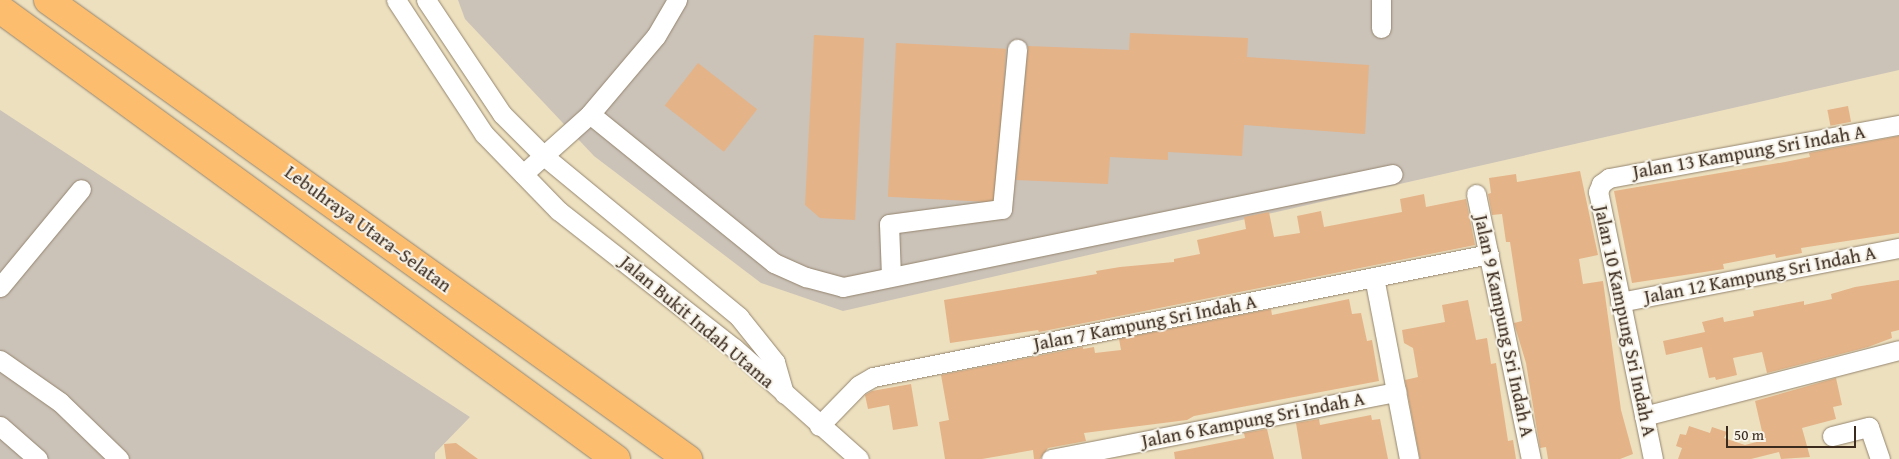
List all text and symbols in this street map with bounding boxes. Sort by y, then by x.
street label: Jalan 13 Kampung Sri Indah A [1631,120,1867,184]
street label: Lebuhraya Utara–Selatan [280,161,456,297]
street label: Jalan 10 Kampung Sri Indah A [1589,203,1661,439]
street label: Jalan 9 Kampung Sri Indah A [1469,213,1539,439]
street label: Jalan 12 Kampung Sri Indah A [1642,241,1878,309]
street label: Jalan Bukit Indah Utama [615,251,779,393]
street label: Jalan 7 Kampung Sri Indah A [1032,290,1258,356]
street label: Jalan 6 Kampung Sri Indah A [1140,387,1366,453]
scale bar [1729,416,1859,448]
text: 50 m [1734,424,1764,445]

